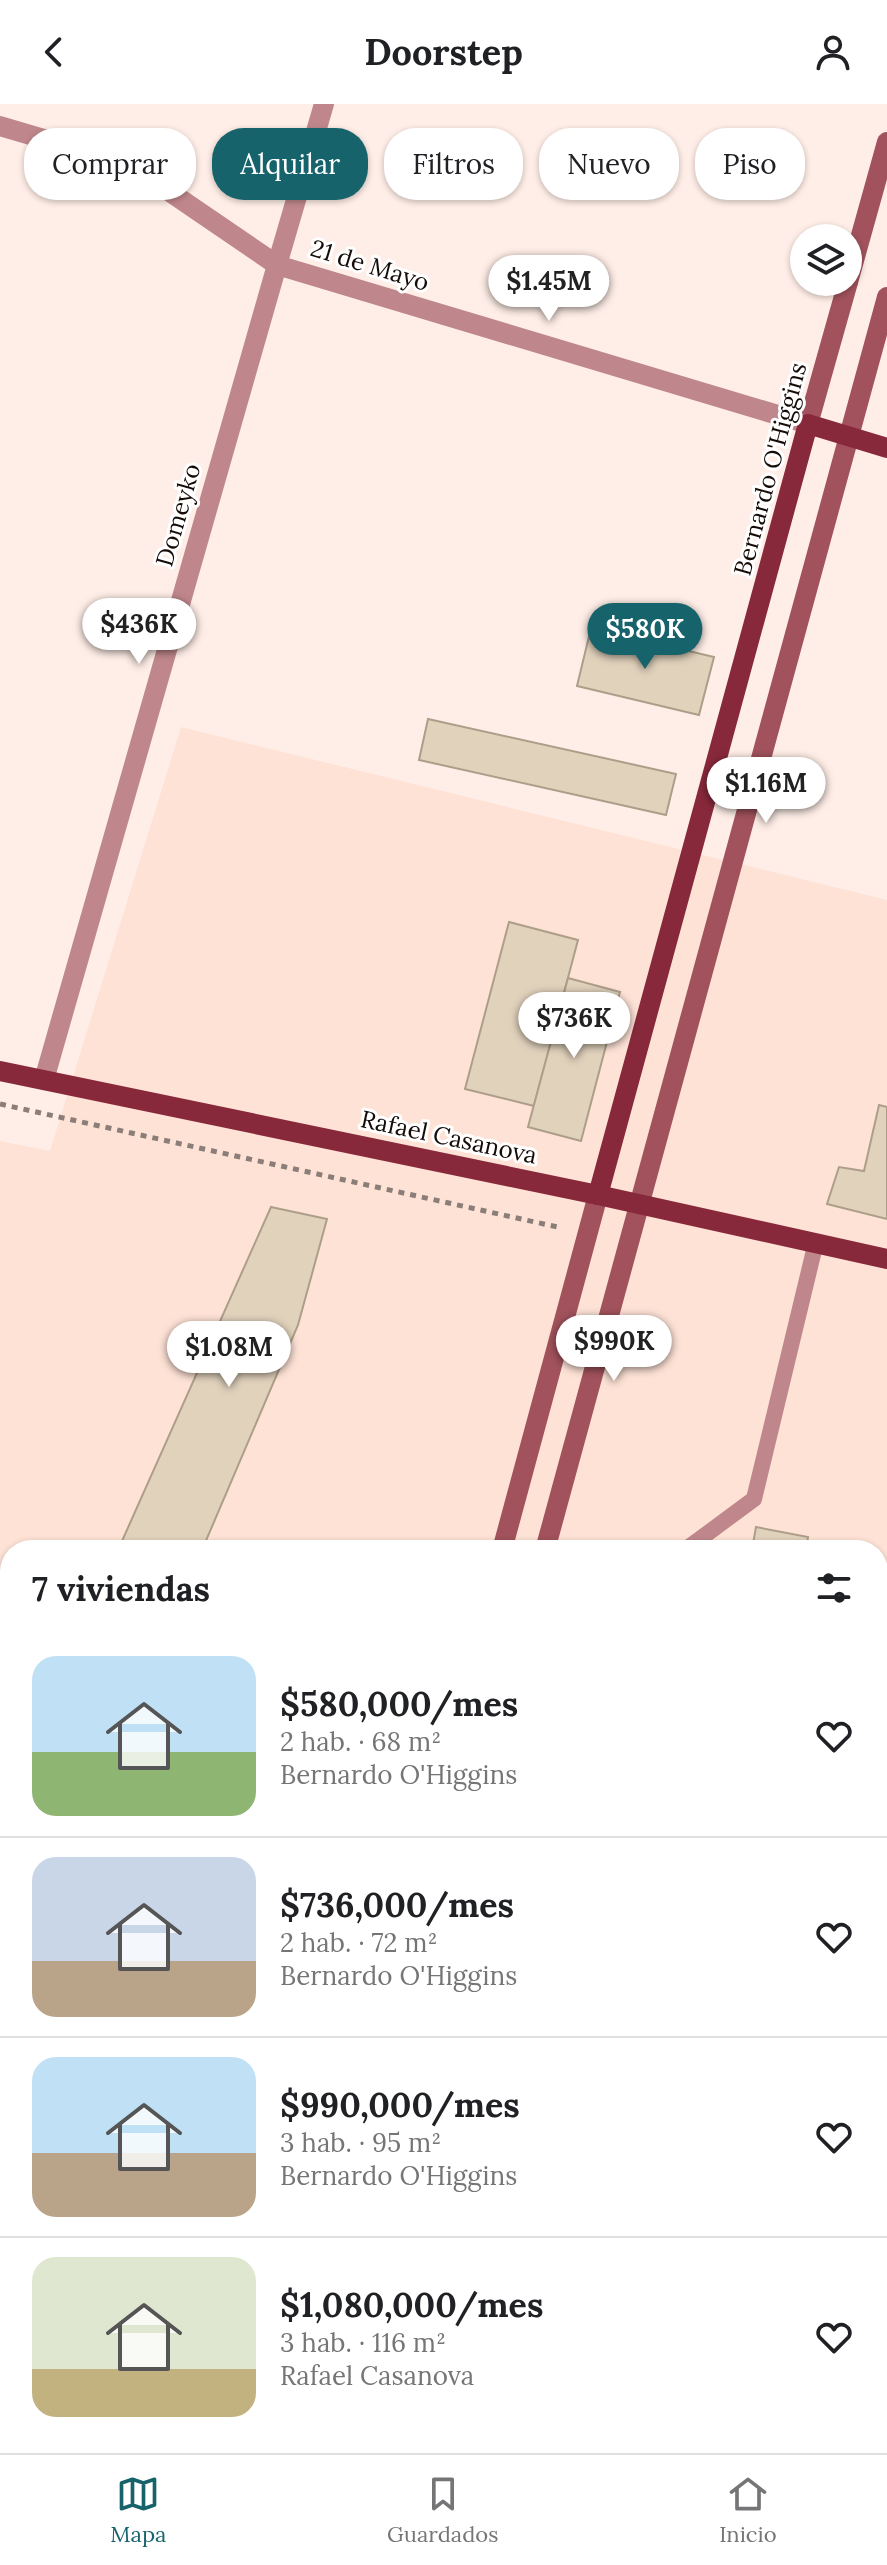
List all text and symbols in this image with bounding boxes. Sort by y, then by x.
text: Doorstep [364,29,523,75]
icon: back [32,30,76,74]
icon: person [811,30,855,74]
chip: Comprar [24,128,196,200]
chip: Alquilar [212,128,368,200]
chip: Filtros [384,128,523,200]
chip: Nuevo [539,128,679,200]
chip: Piso [695,128,805,200]
map controls [790,224,862,296]
button: layers [790,224,862,296]
street label: 21 de Mayo [307,232,433,298]
pin: $1.45M [484,255,614,323]
text: $1.45M [506,264,592,297]
street label: Bernardo O'Higgins [727,359,813,579]
street label: Domeyko [149,460,207,570]
pin: $436K [83,598,195,666]
pin: $580K [589,603,701,671]
text: $436K [100,607,178,640]
text: $580K [605,612,685,645]
pin: $1.16M [701,757,831,825]
text: $1.16M [725,766,807,799]
pin: $736K [518,992,630,1060]
text: $736K [536,1001,612,1034]
street label: Rafael Casanova [358,1103,540,1171]
pin: $990K [558,1315,670,1383]
pin: $1.08M [164,1321,294,1389]
text: $990K [574,1324,654,1357]
text: $1.08M [185,1330,273,1363]
icon: filters [812,1566,856,1610]
text: 7 viviendas [32,1567,210,1610]
text: $580,000/mes [280,1682,518,1725]
icon: home [96,1688,192,1784]
icon: heart [812,1714,856,1758]
text: 2 hab. · 68 m² [280,1725,441,1758]
text: Bernardo O'Higgins [280,1758,517,1791]
text: $736,000/mes [280,1883,514,1926]
icon: home [96,1889,192,1985]
icon: heart [812,1915,856,1959]
text: 2 hab. · 72 m² [280,1926,438,1959]
text: Bernardo O'Higgins [280,1959,517,1992]
text: $990,000/mes [280,2083,520,2126]
icon: home [96,2089,192,2185]
icon: heart [812,2115,856,2159]
text: 3 hab. · 95 m² [280,2126,441,2159]
text: Bernardo O'Higgins [280,2159,517,2192]
text: $1,080,000/mes [280,2283,543,2326]
icon: home [96,2289,192,2385]
icon: heart [812,2315,856,2359]
text: 3 hab. · 116 m² [280,2326,446,2359]
text: Rafael Casanova [280,2359,474,2392]
tab: Mapa [110,2472,166,2548]
tab: Guardados [387,2472,498,2548]
tab: Inicio [719,2472,777,2548]

